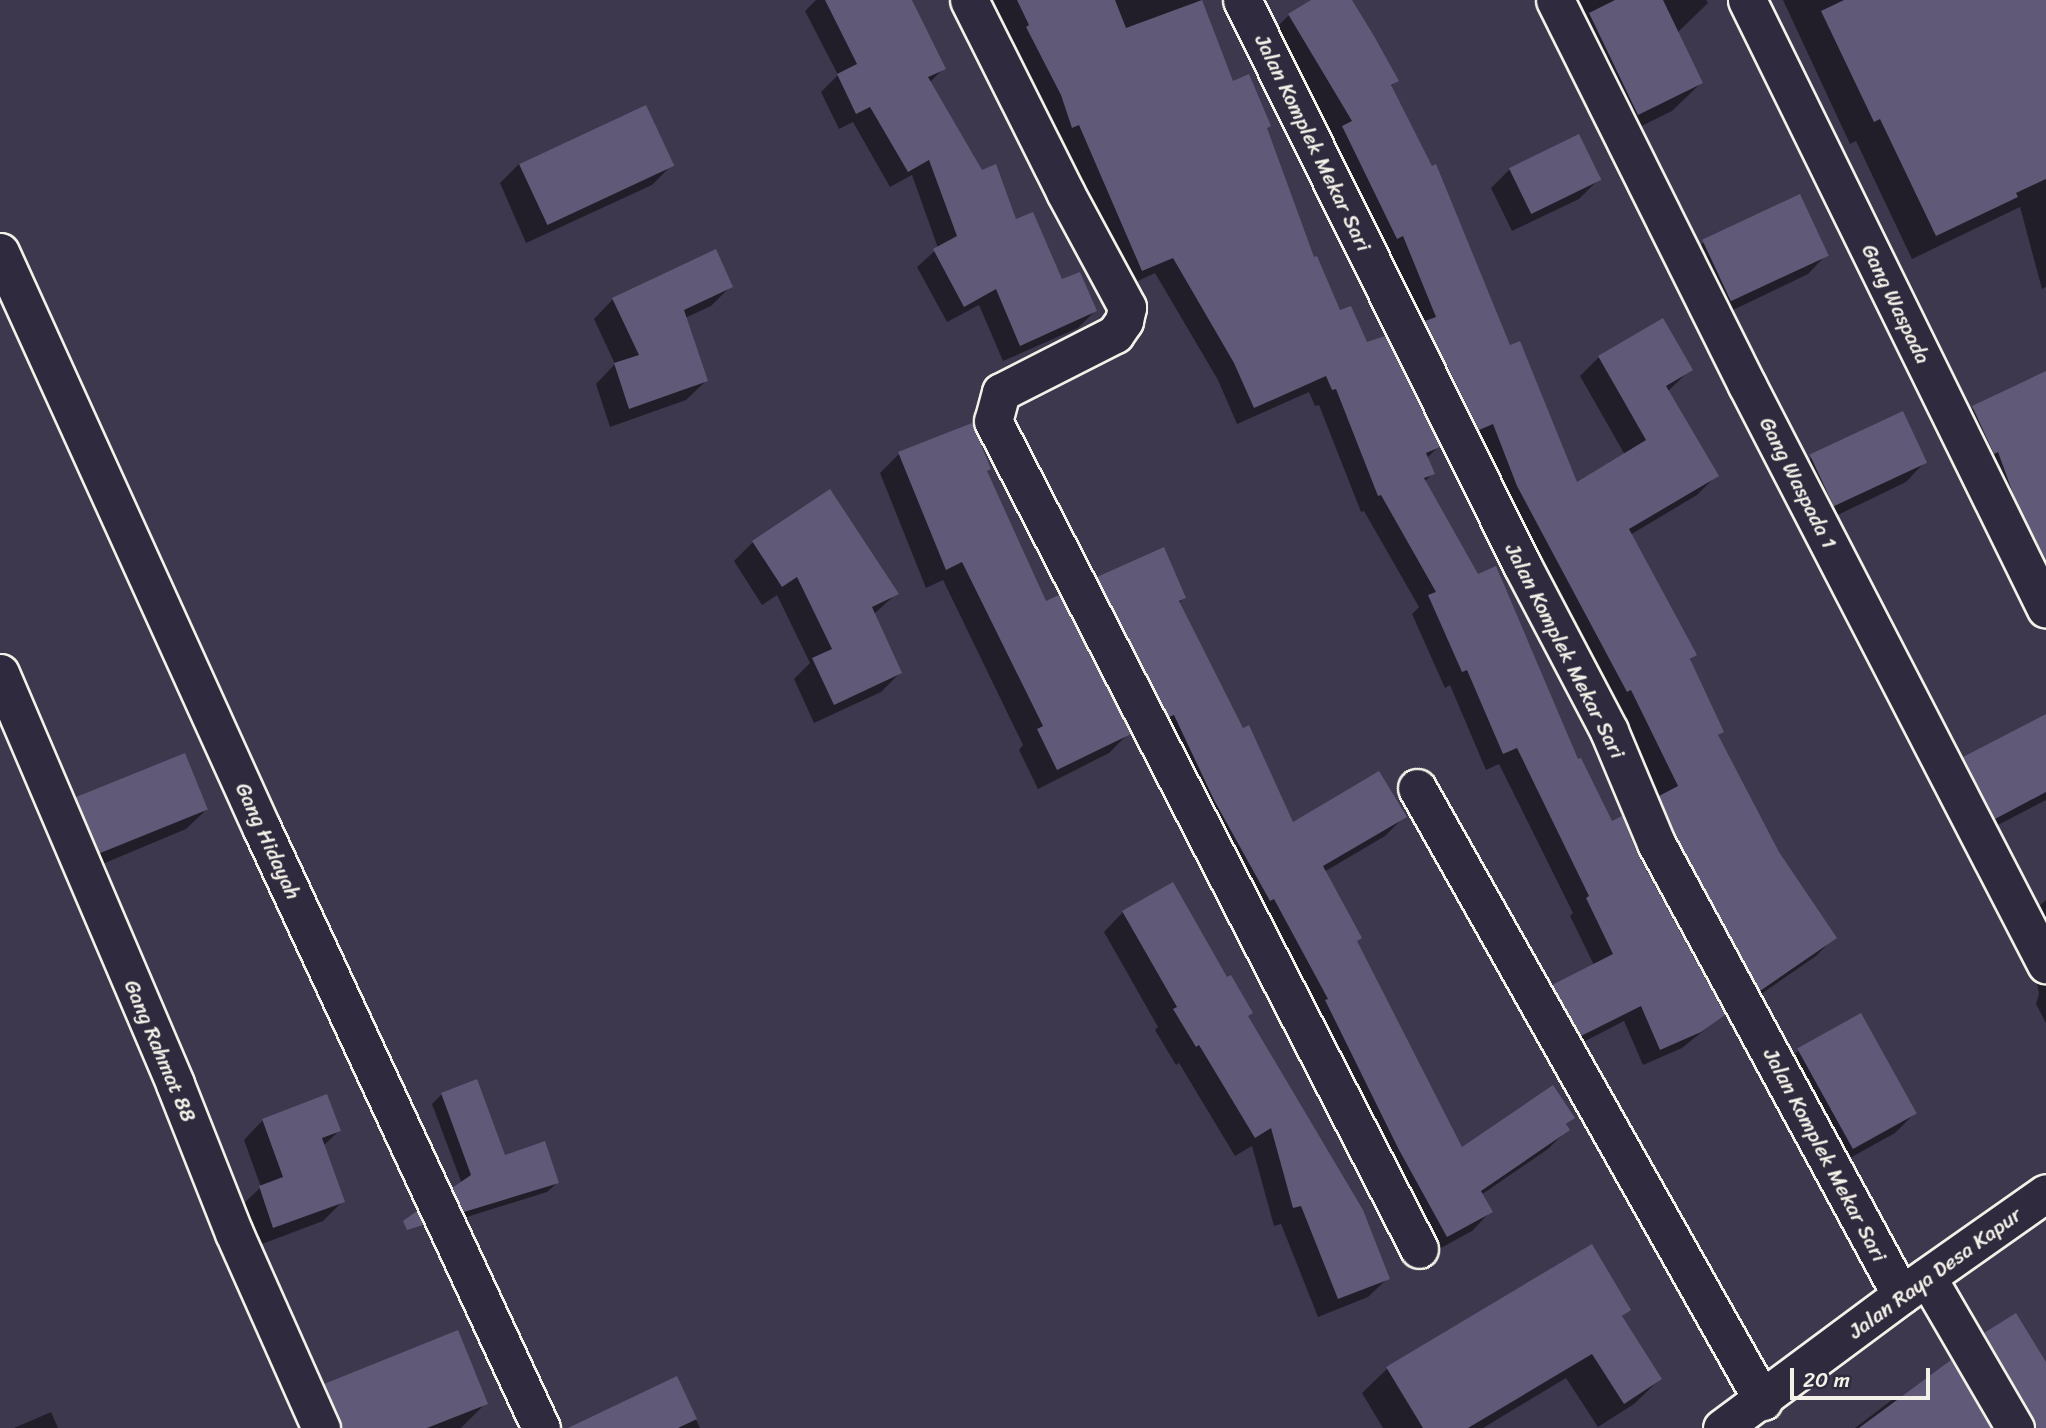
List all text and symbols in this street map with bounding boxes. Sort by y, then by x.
street label: Jalan Komplek Mekar Sari [1249,30,1377,256]
street label: Gang Waspada [1856,240,1936,368]
street label: Gang Waspada 1 [1754,413,1842,553]
street label: Jalan Komplek Mekar Sari [1499,539,1631,763]
street label: Gang Hidayah [230,779,306,903]
street label: Gang Rahmat 88 [119,976,201,1126]
street label: Jalan Komplek Mekar Sari [1758,1043,1892,1267]
street label: Jalan Raya Desa Kapur [1844,1202,2026,1344]
scale bar [1794,1354,1934,1398]
text: 20 m [1803,1361,1850,1399]

